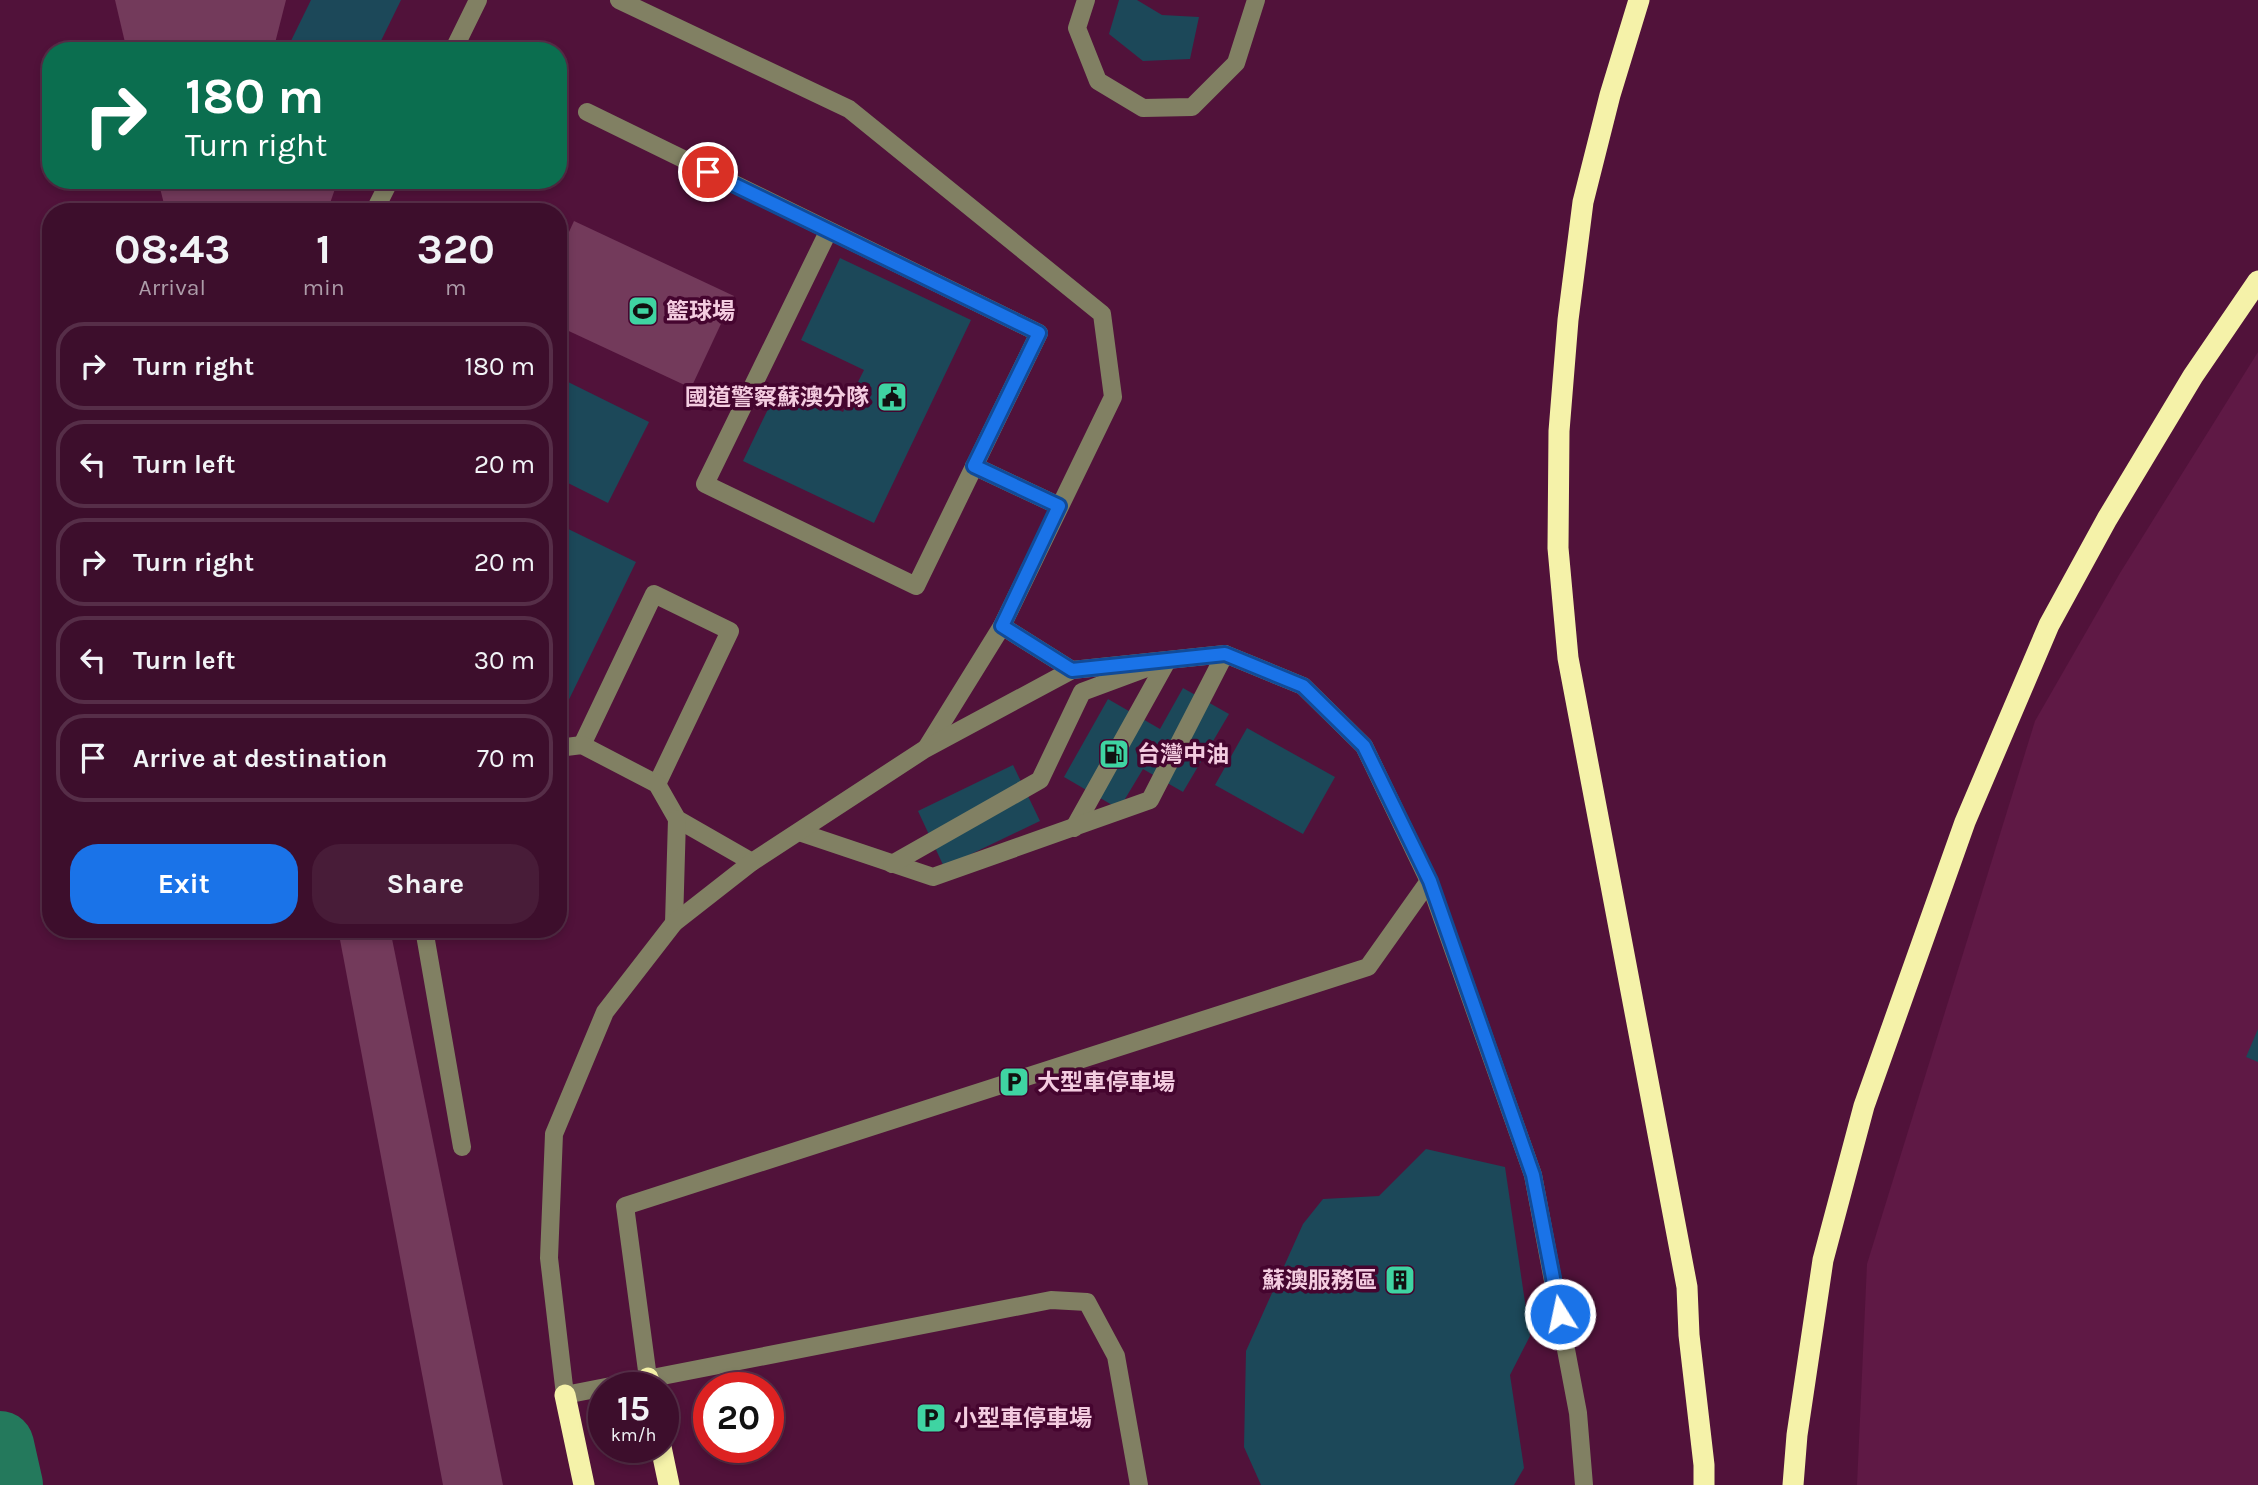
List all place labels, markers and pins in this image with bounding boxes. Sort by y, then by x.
pin [678,142,738,202]
sports icon: 籃球場 [626,294,660,328]
place label: 籃球場 [666,298,735,325]
public building icon: 國道警察蘇澳分隊 [875,380,909,414]
place label: 國道警察蘇澳分隊 [685,384,869,411]
fuel station icon: 台灣中油 [1097,737,1131,771]
place label: 台灣中油 [1137,741,1229,768]
parking icon: 大型車停車場 [997,1065,1031,1099]
place label: 大型車停車場 [1037,1069,1175,1096]
building icon: 蘇澳服務區 [1383,1263,1417,1297]
place label: 蘇澳服務區 [1262,1267,1377,1294]
parking icon: 小型車停車場 [914,1401,948,1435]
place label: 小型車停車場 [954,1405,1092,1432]

